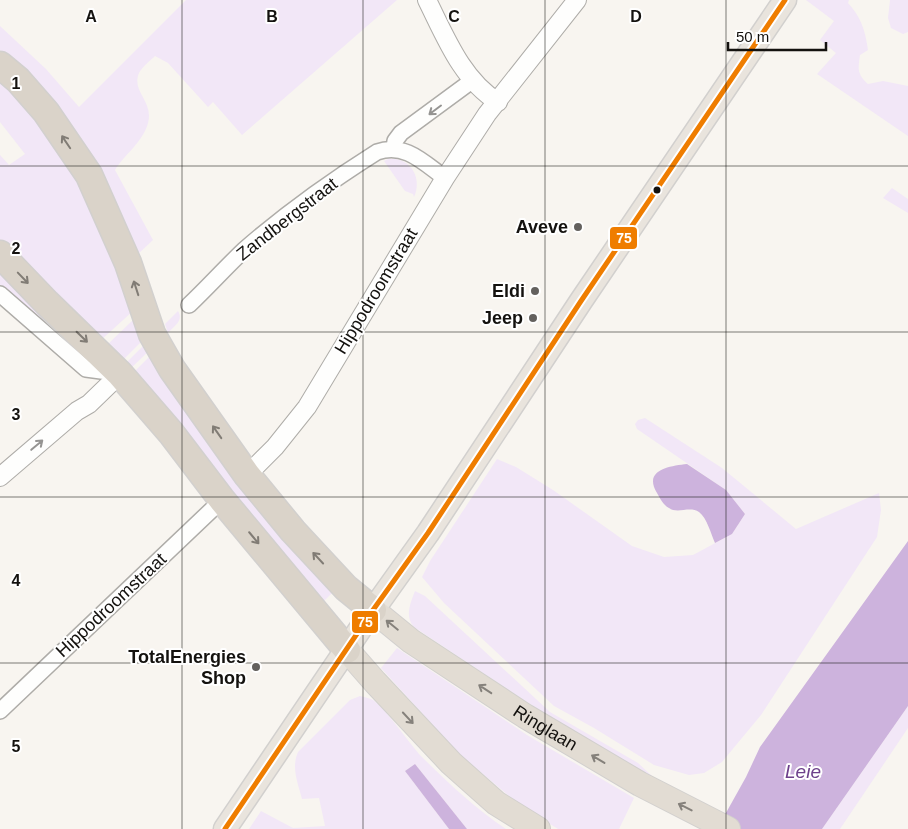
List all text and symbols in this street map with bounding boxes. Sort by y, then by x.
text: A [85,8,97,25]
text: B [266,8,278,25]
text: C [448,8,460,25]
text: D [630,8,642,25]
scale bar [728,20,826,52]
text: 50 m [736,28,769,45]
text: 1 [12,75,21,92]
one-way arrow [428,105,442,115]
one-way arrow [61,135,71,149]
street label: Zandbergstraat [233,174,341,264]
unlabelled marker [652,185,662,195]
place label: Aveve [516,217,568,237]
marker: Aveve [572,221,584,233]
street label: Hippodroomstraat [331,225,421,357]
line badge: 75 [609,226,638,250]
text: 75 [616,230,632,246]
text: 2 [12,240,21,257]
one-way arrow [17,272,29,285]
one-way arrow [131,281,140,296]
place label: Eldi [492,281,525,301]
marker: Eldi [529,285,541,297]
place label: Jeep [482,308,523,328]
marker: Jeep [527,312,539,324]
one-way arrow [75,331,88,343]
text: 3 [12,406,21,423]
one-way arrow [211,426,222,439]
one-way arrow [30,440,43,451]
one-way arrow [248,531,259,544]
street label: Hippodroomstraat [52,549,170,661]
one-way arrow [312,552,324,565]
text: 4 [12,572,21,589]
line badge: 75 [351,610,379,634]
text: 75 [357,614,373,630]
one-way arrow [386,620,399,631]
place label: TotalEnergies Shop [128,647,246,688]
marker: TotalEnergies Shop [250,661,262,673]
one-way arrow [478,684,492,694]
street label: Ringlaan [509,701,581,755]
one-way arrow [402,711,414,724]
text: 5 [12,738,21,755]
one-way arrow [591,754,605,764]
water label: Leie [785,761,821,782]
one-way arrow [678,802,693,811]

